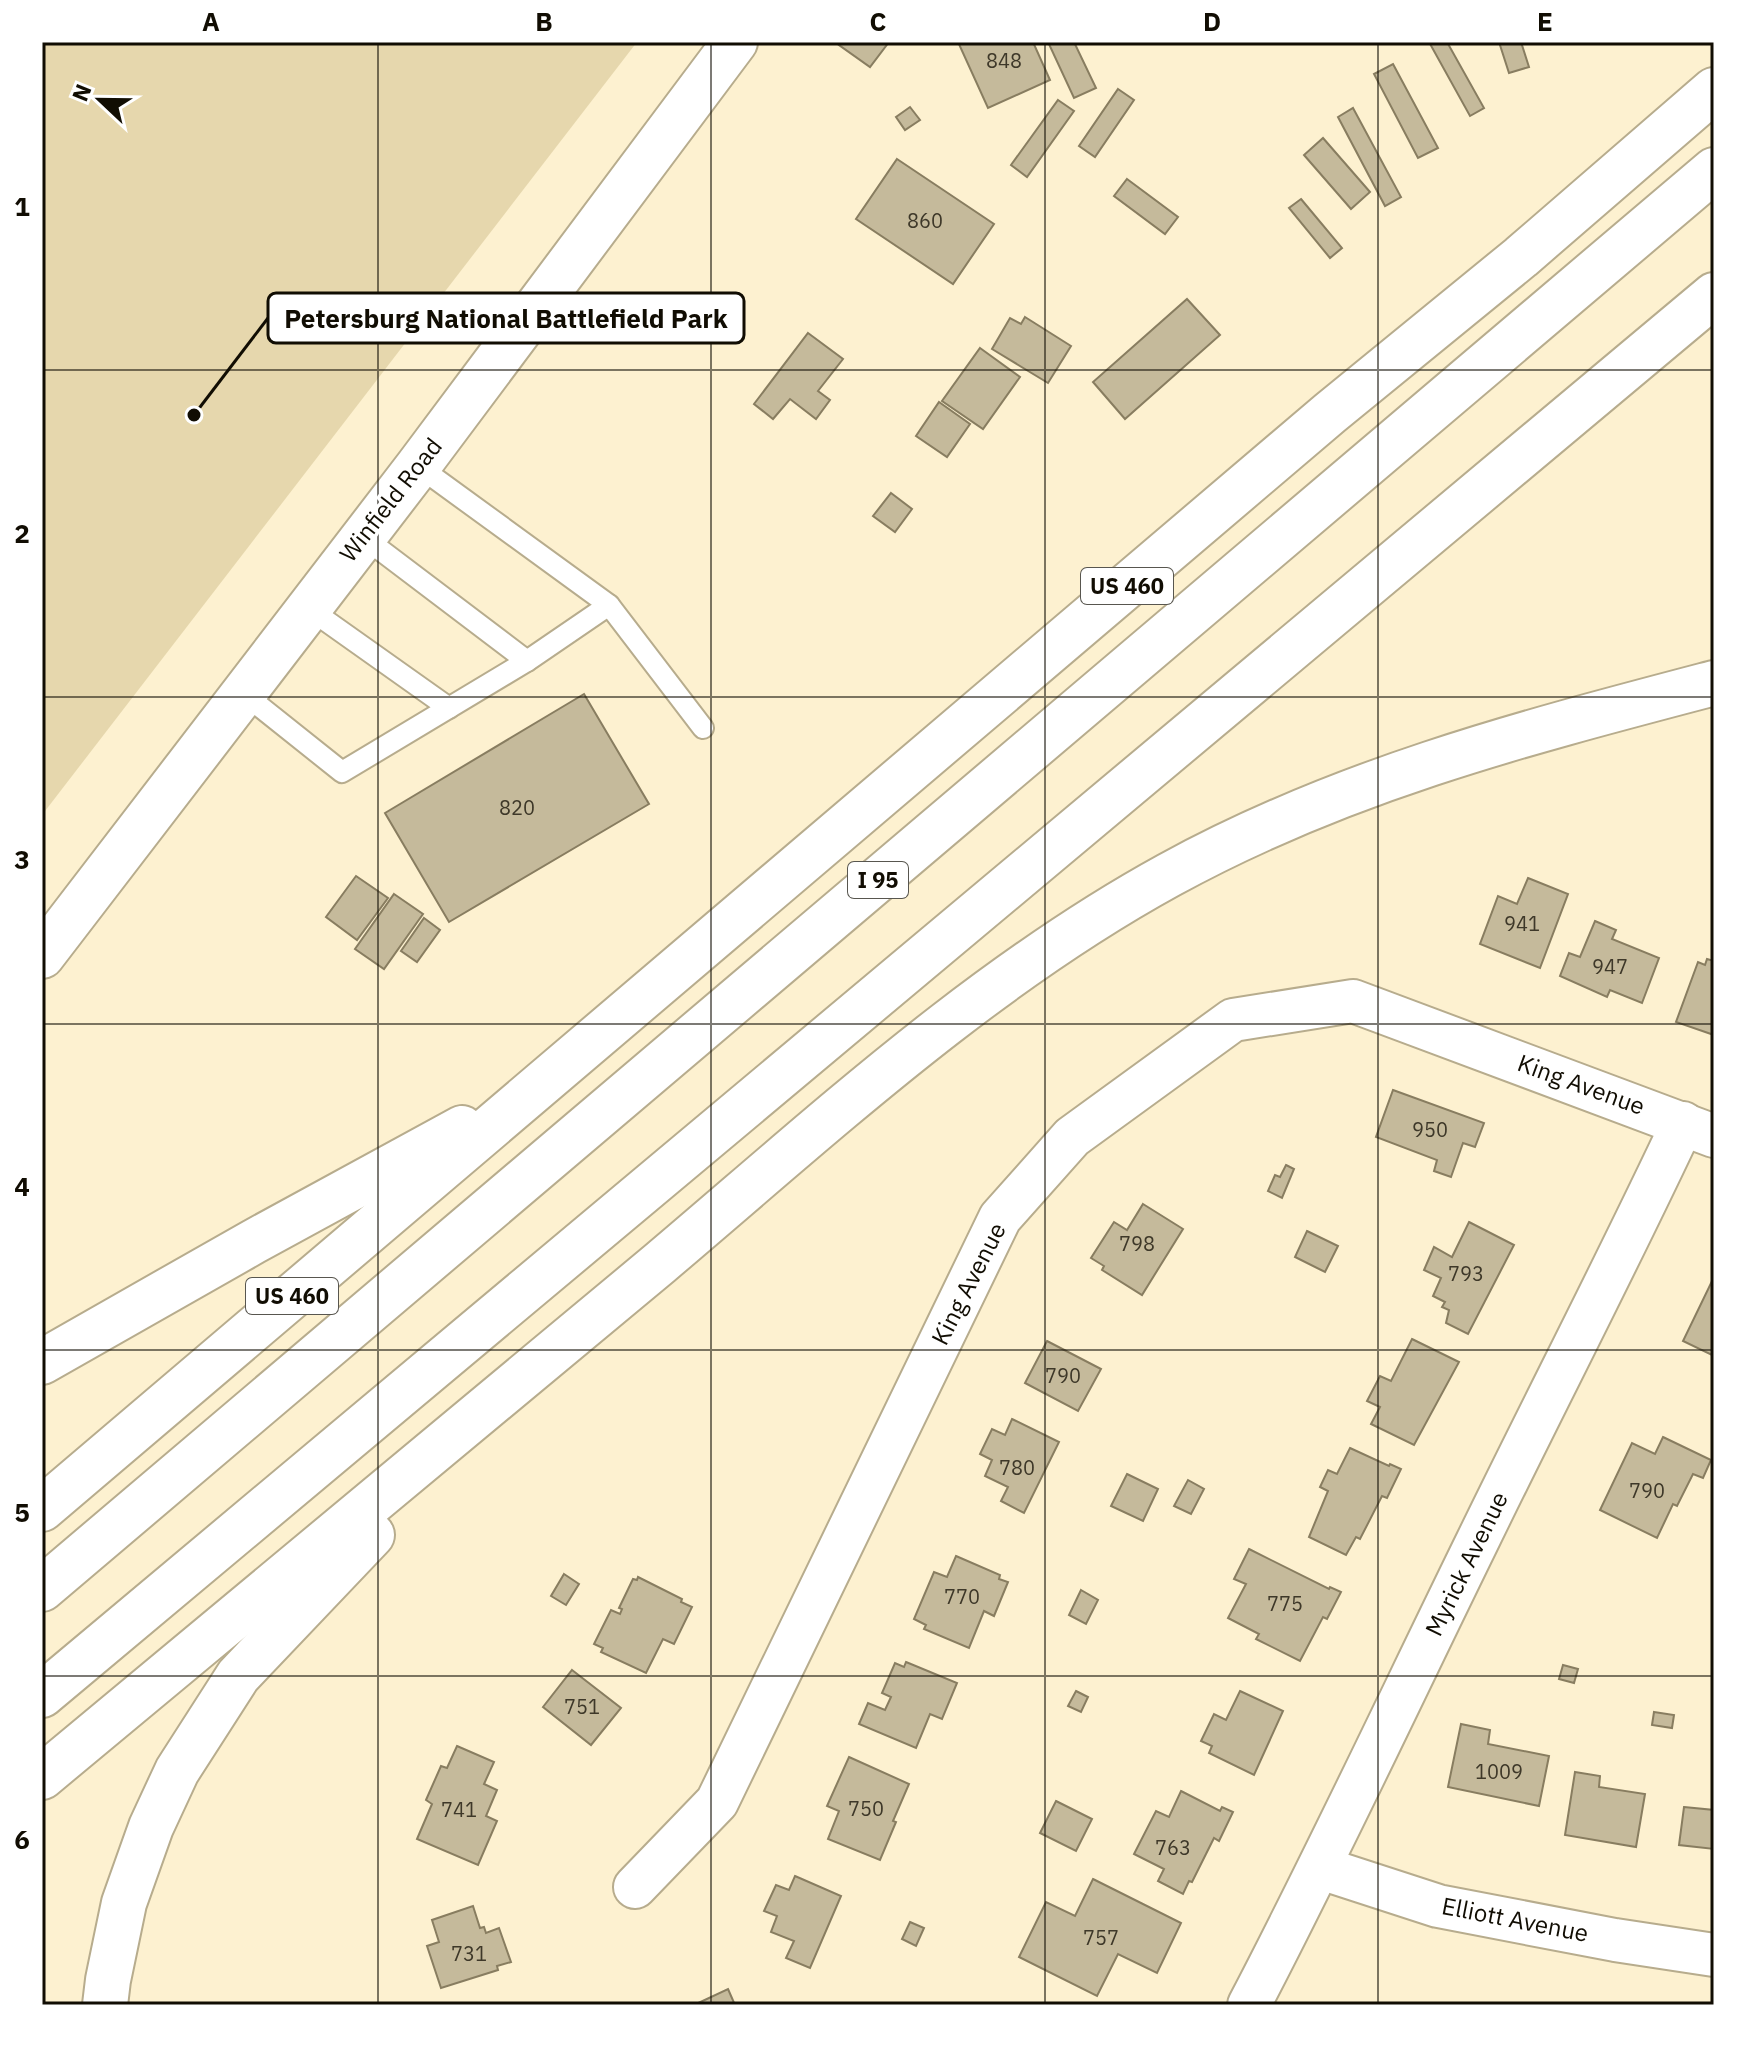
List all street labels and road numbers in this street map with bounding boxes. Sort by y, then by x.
street label: Winfield Road [332,431,449,568]
road number: US 460 [1081,568,1173,604]
road number: I 95 [848,862,908,898]
street label: King Avenue [1513,1046,1649,1122]
street label: King Avenue [924,1217,1013,1350]
road number: US 460 [246,1278,338,1314]
street label: Myrick Avenue [1417,1486,1515,1641]
street label: Elliott Avenue [1439,1889,1591,1949]

